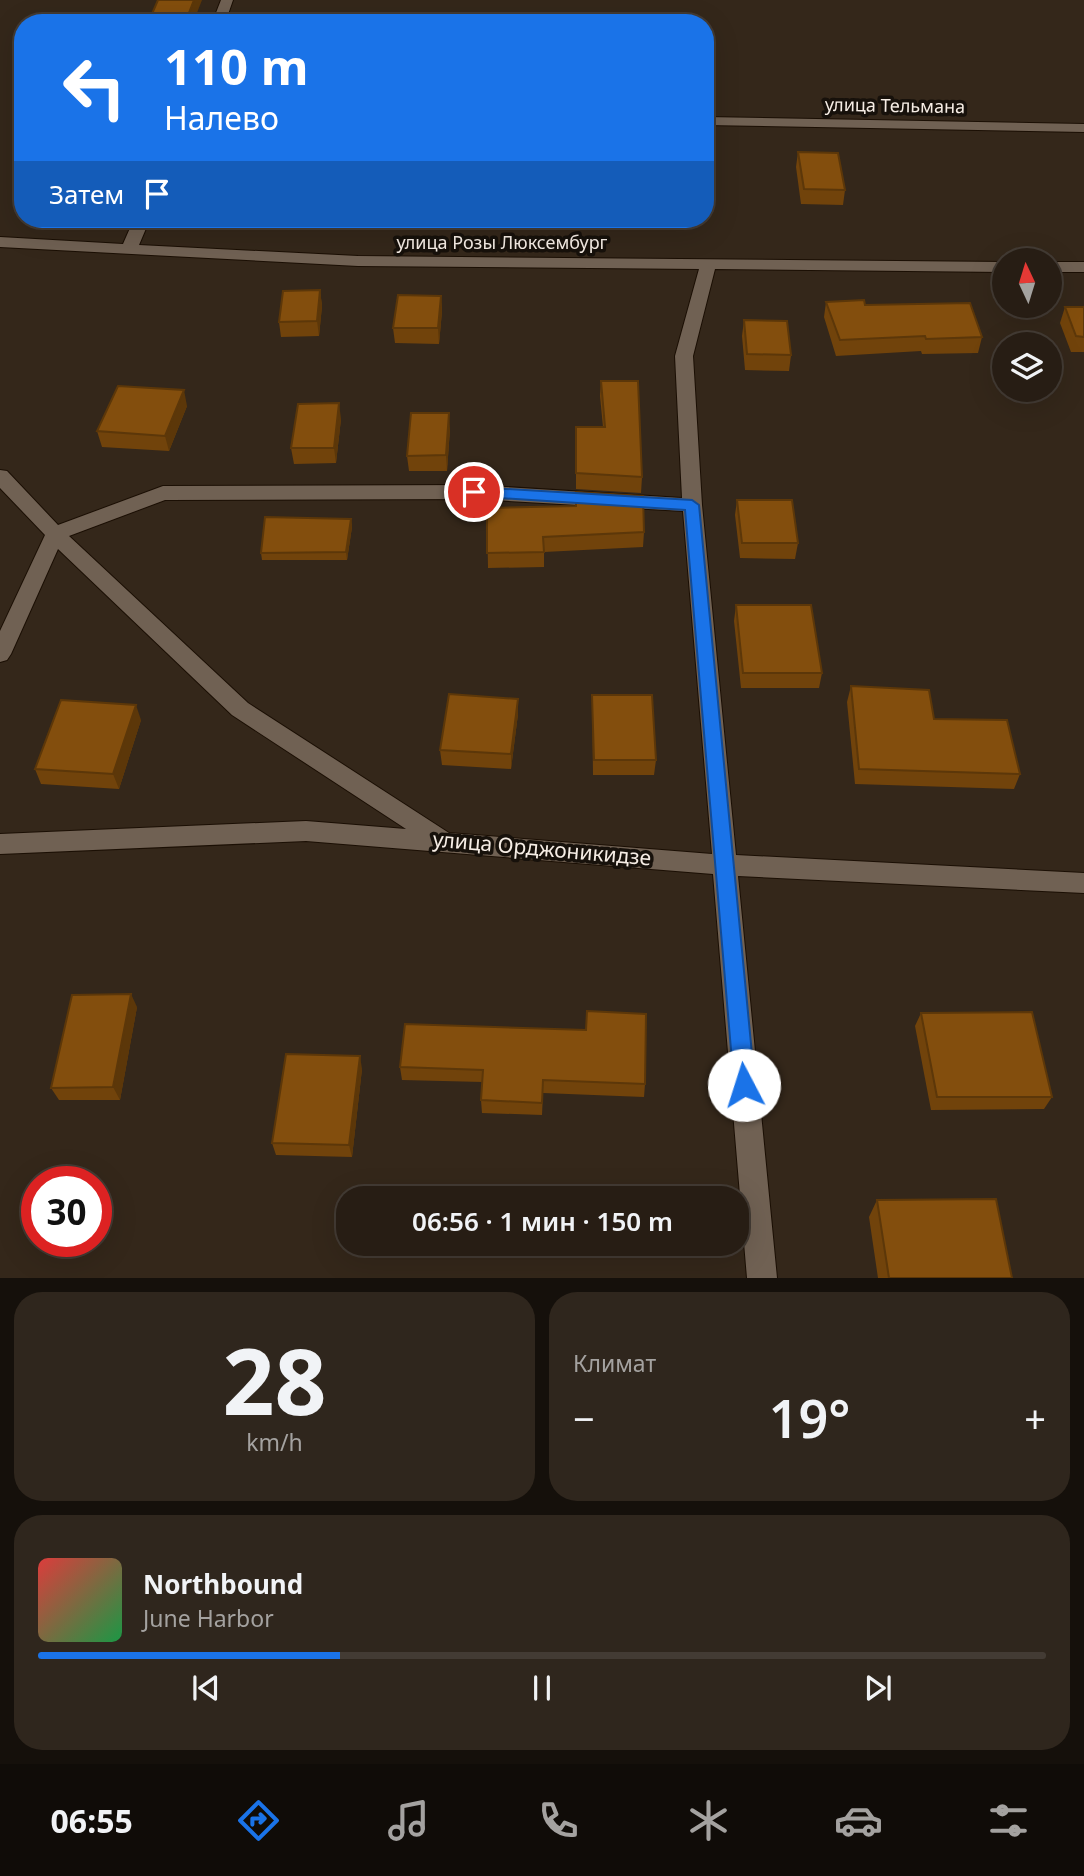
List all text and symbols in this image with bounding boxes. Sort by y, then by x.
text: 110 m [164,33,309,99]
icon: left [49,42,140,133]
street label: улица Тельмана [825,92,965,118]
text: Налево [164,96,279,139]
icon: arrive [138,175,176,213]
text: Затем [49,176,124,212]
street label: улица Розы Люксембург [396,230,608,254]
north arrow [992,248,1062,318]
map controls [992,248,1062,402]
button: layers [992,332,1062,402]
pin [444,462,504,522]
icon: arrive [455,473,493,511]
street label: улица Орджоникидзе [432,825,652,871]
position arrow [707,1048,781,1122]
speed limit sign: 30 [21,1166,112,1257]
text: 06:56 · 1 мин · 150 m [412,1203,673,1239]
text: 28 [222,1318,327,1442]
text: Климат [573,1347,656,1379]
text: 19° [769,1382,850,1453]
text: − [573,1392,595,1444]
text: + [1024,1392,1046,1444]
text: km/h [246,1426,303,1458]
text: Northbound [143,1566,303,1602]
text: June Harbor [143,1602,274,1634]
icon: previous [187,1669,225,1707]
icon: pause [523,1669,561,1707]
icon: next [859,1669,897,1707]
icon: directions [234,1796,283,1845]
icon: music [384,1796,433,1845]
icon: phone [534,1796,583,1845]
icon: climate [684,1796,733,1845]
icon: car [834,1796,883,1845]
icon: filters [984,1796,1033,1845]
text: 06:55 [51,1799,133,1842]

